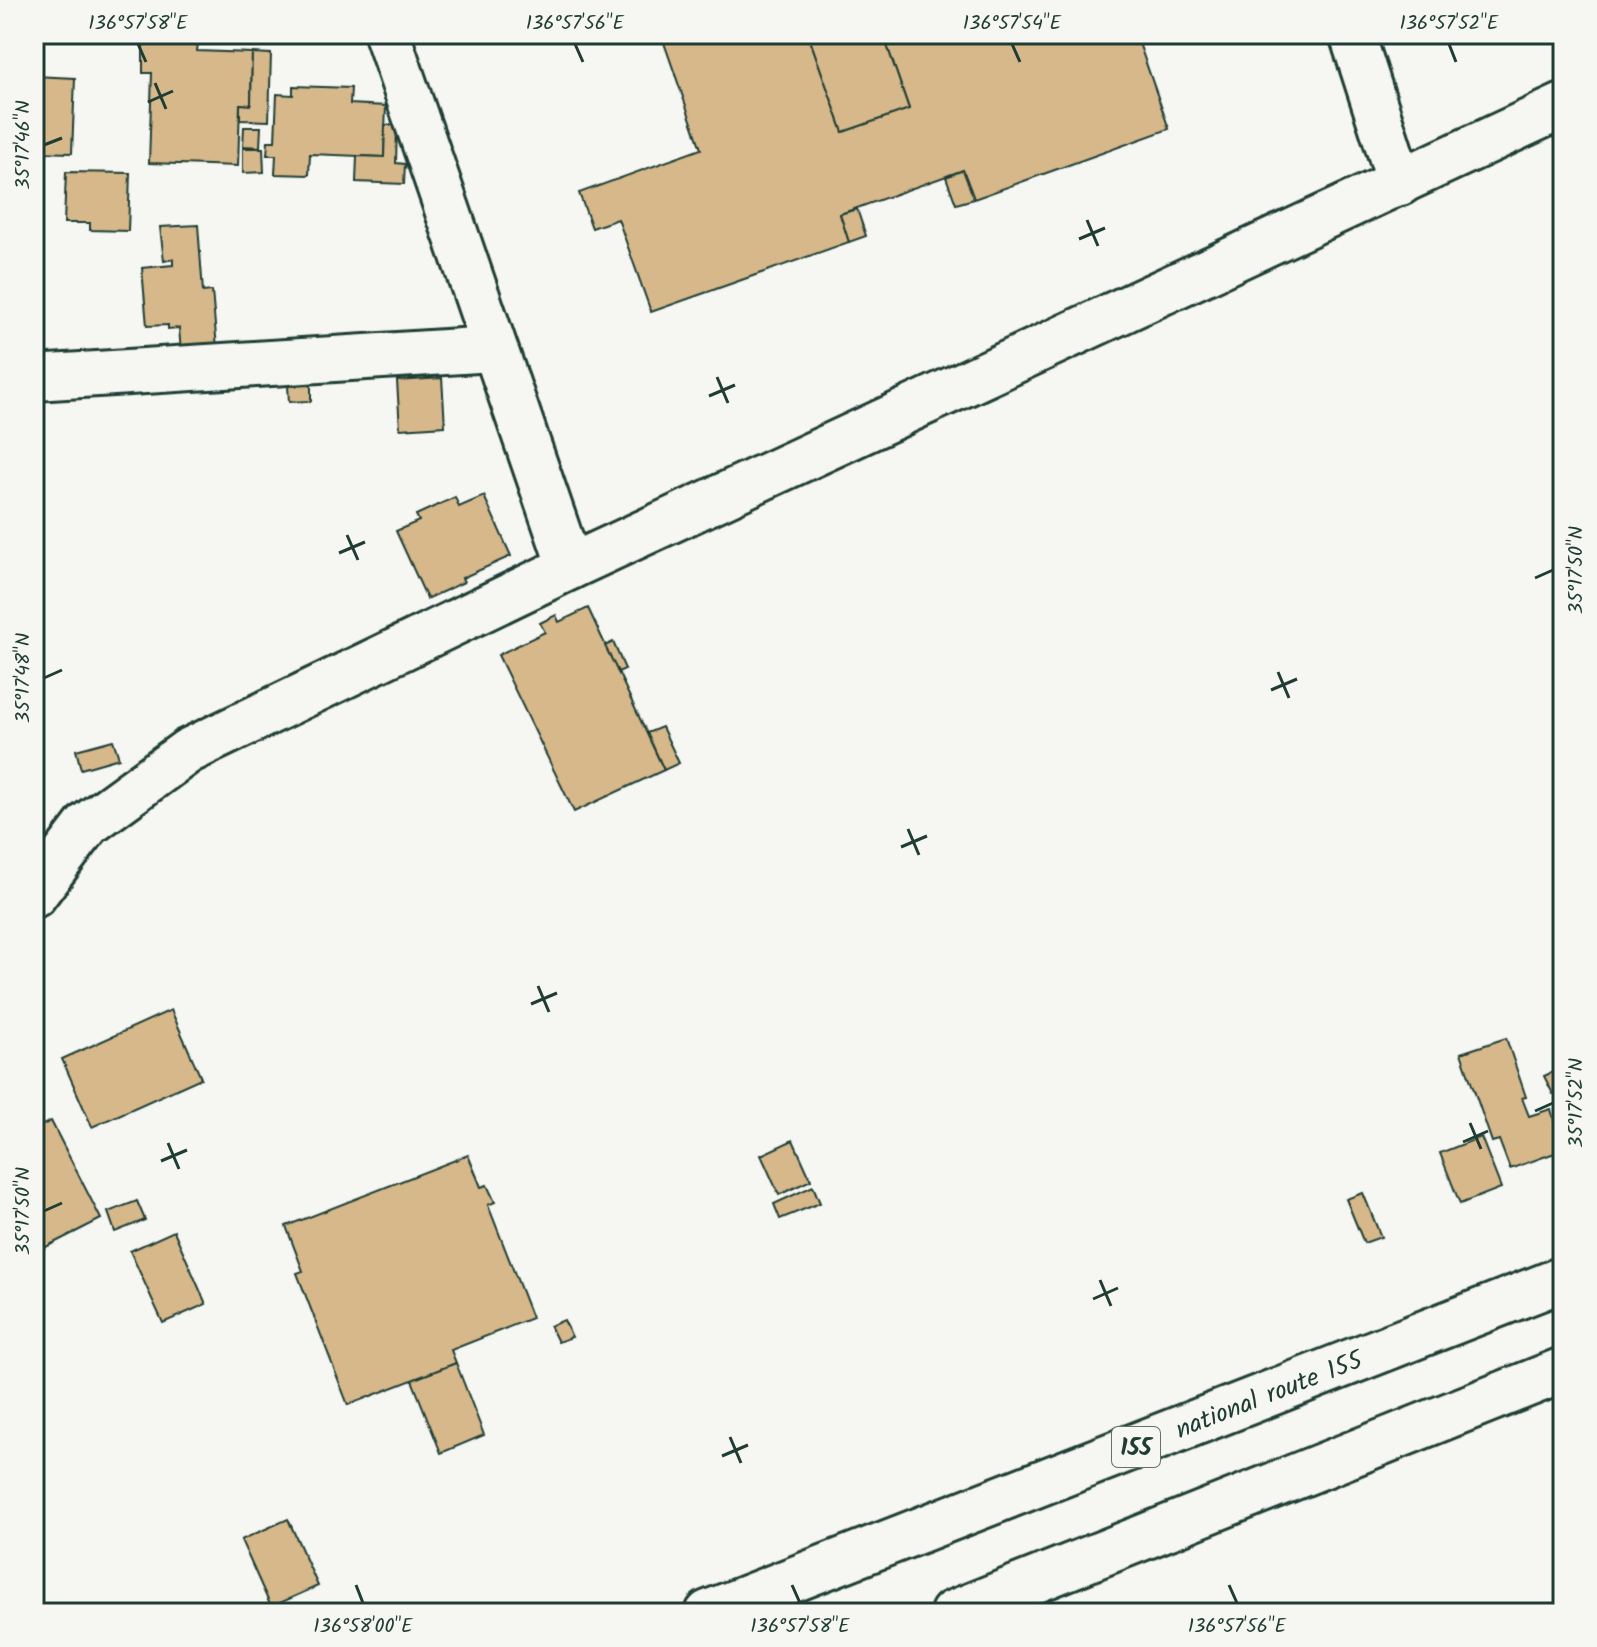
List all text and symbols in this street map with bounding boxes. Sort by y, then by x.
text: 136°57'58"E [88,8,189,40]
text: 136°57'56"E [526,8,626,40]
text: 136°57'54"E [963,8,1063,40]
text: 136°57'52"E [1399,8,1500,40]
text: 35°17'46"N [8,100,40,190]
text: 35°17'50"N [1561,526,1593,614]
text: 35°17'48"N [8,633,40,723]
text: 35°17'52"N [1561,1058,1593,1148]
text: 35°17'50"N [8,1167,40,1255]
street label: national route 155 [1170,1339,1371,1451]
road number: 155 [1112,1427,1160,1467]
text: 136°58'00"E [313,1611,414,1643]
text: 136°57'58"E [750,1611,851,1643]
text: 136°57'56"E [1188,1611,1288,1643]

